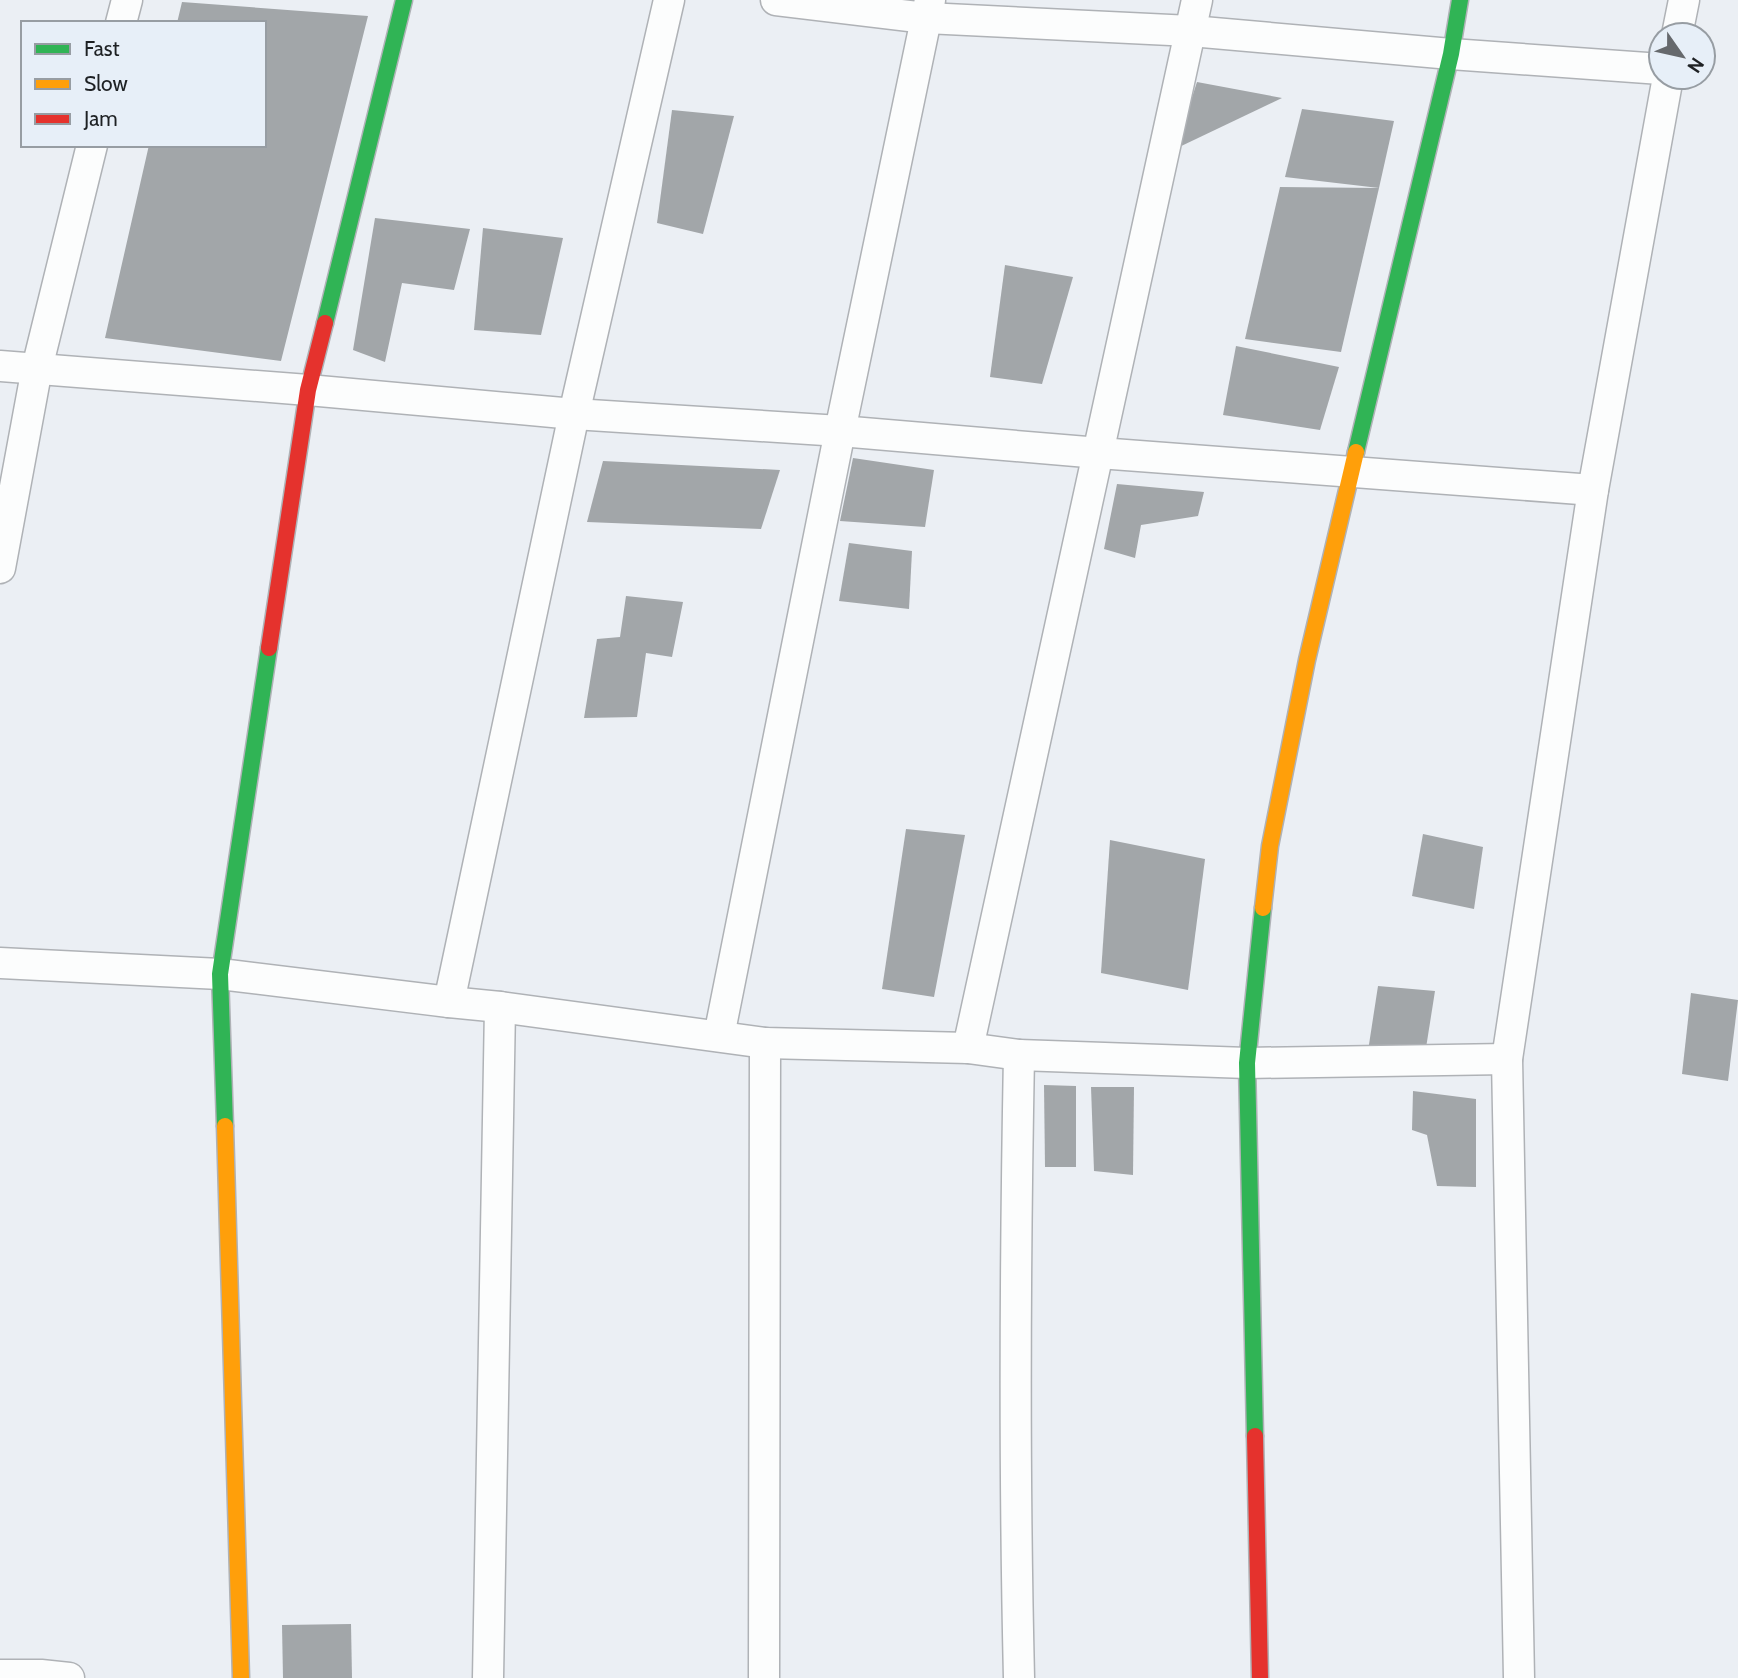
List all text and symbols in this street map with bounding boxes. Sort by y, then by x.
legend [21,21,266,147]
north arrow [1647,21,1717,91]
text: Fast [84,36,120,61]
text: N [1682,53,1709,77]
text: Slow [84,71,128,96]
text: Jam [83,106,118,131]

